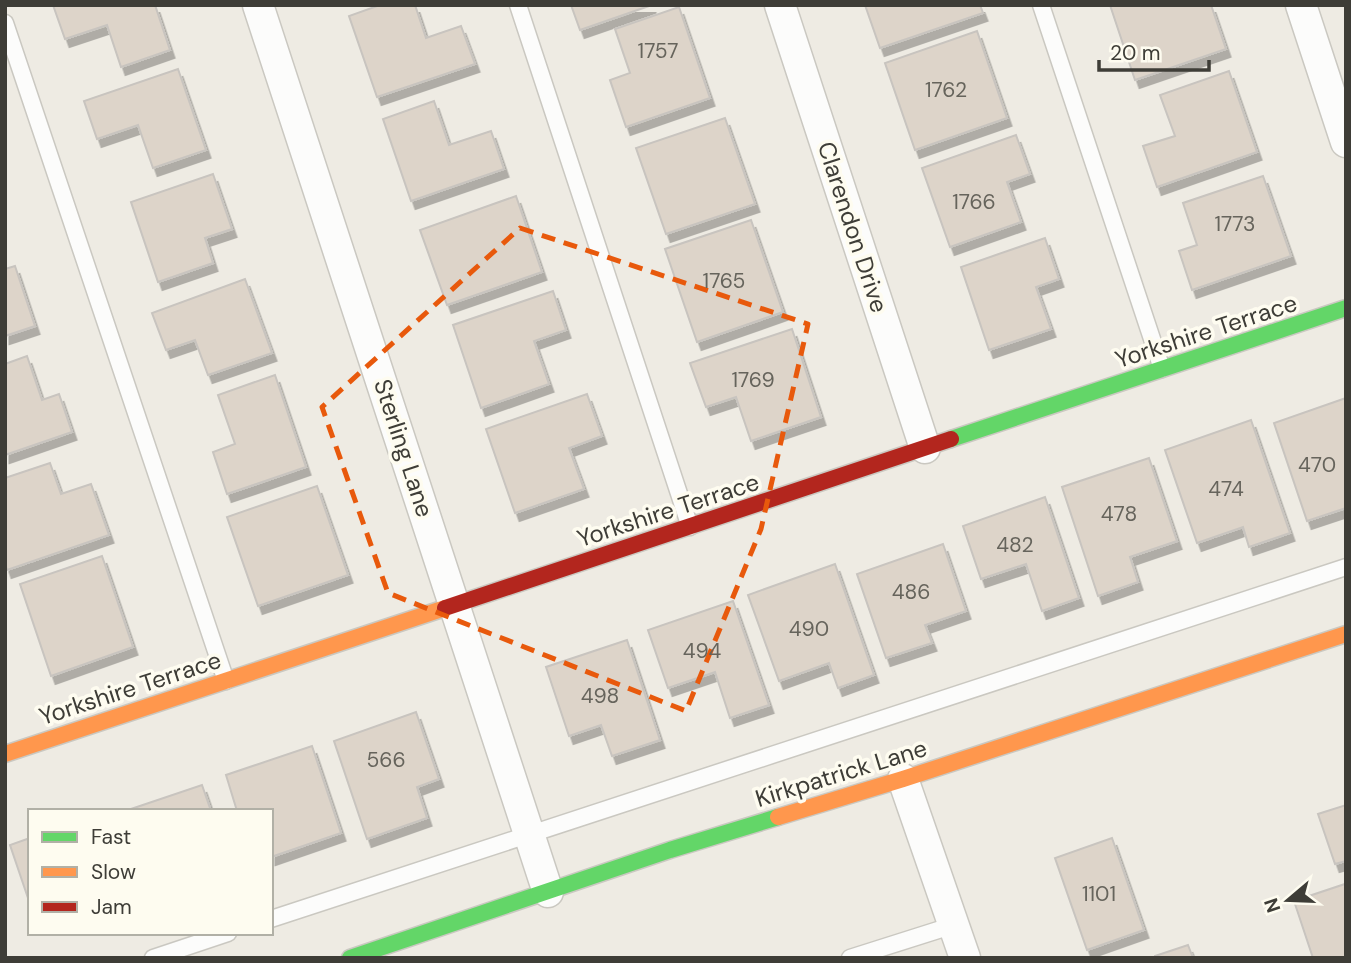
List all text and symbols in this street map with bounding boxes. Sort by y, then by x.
scale bar [1099,28,1209,72]
house number: 1757 [638,37,678,65]
text: 20 m [1110,39,1161,67]
house number: 1762 [925,76,967,104]
street label: Clarendon Drive [811,138,895,316]
house number: 1766 [952,188,996,216]
house number: 1773 [1215,210,1255,238]
house number: 1765 [703,267,745,295]
street label: Yorkshire Terrace [1111,287,1301,375]
house number: 1769 [731,366,775,394]
street label: Sterling Lane [367,375,441,521]
house number: 470 [1298,451,1336,479]
street label: Yorkshire Terrace [573,466,763,554]
house number: 474 [1208,475,1244,503]
house number: 478 [1101,500,1137,528]
house number: 482 [996,531,1034,559]
house number: 486 [892,578,930,606]
house number: 490 [789,615,829,643]
house number: 494 [683,637,722,665]
street label: Yorkshire Terrace [35,644,225,732]
house number: 498 [581,682,619,710]
street label: Kirkpatrick Lane [751,732,931,814]
house number: 566 [366,746,406,774]
legend [28,809,273,935]
text: Fast [91,823,131,851]
text: Slow [91,858,136,886]
north arrow [1253,865,1323,935]
house number: 1101 [1082,880,1116,908]
text: Jam [91,893,132,921]
text: N [1258,895,1286,916]

